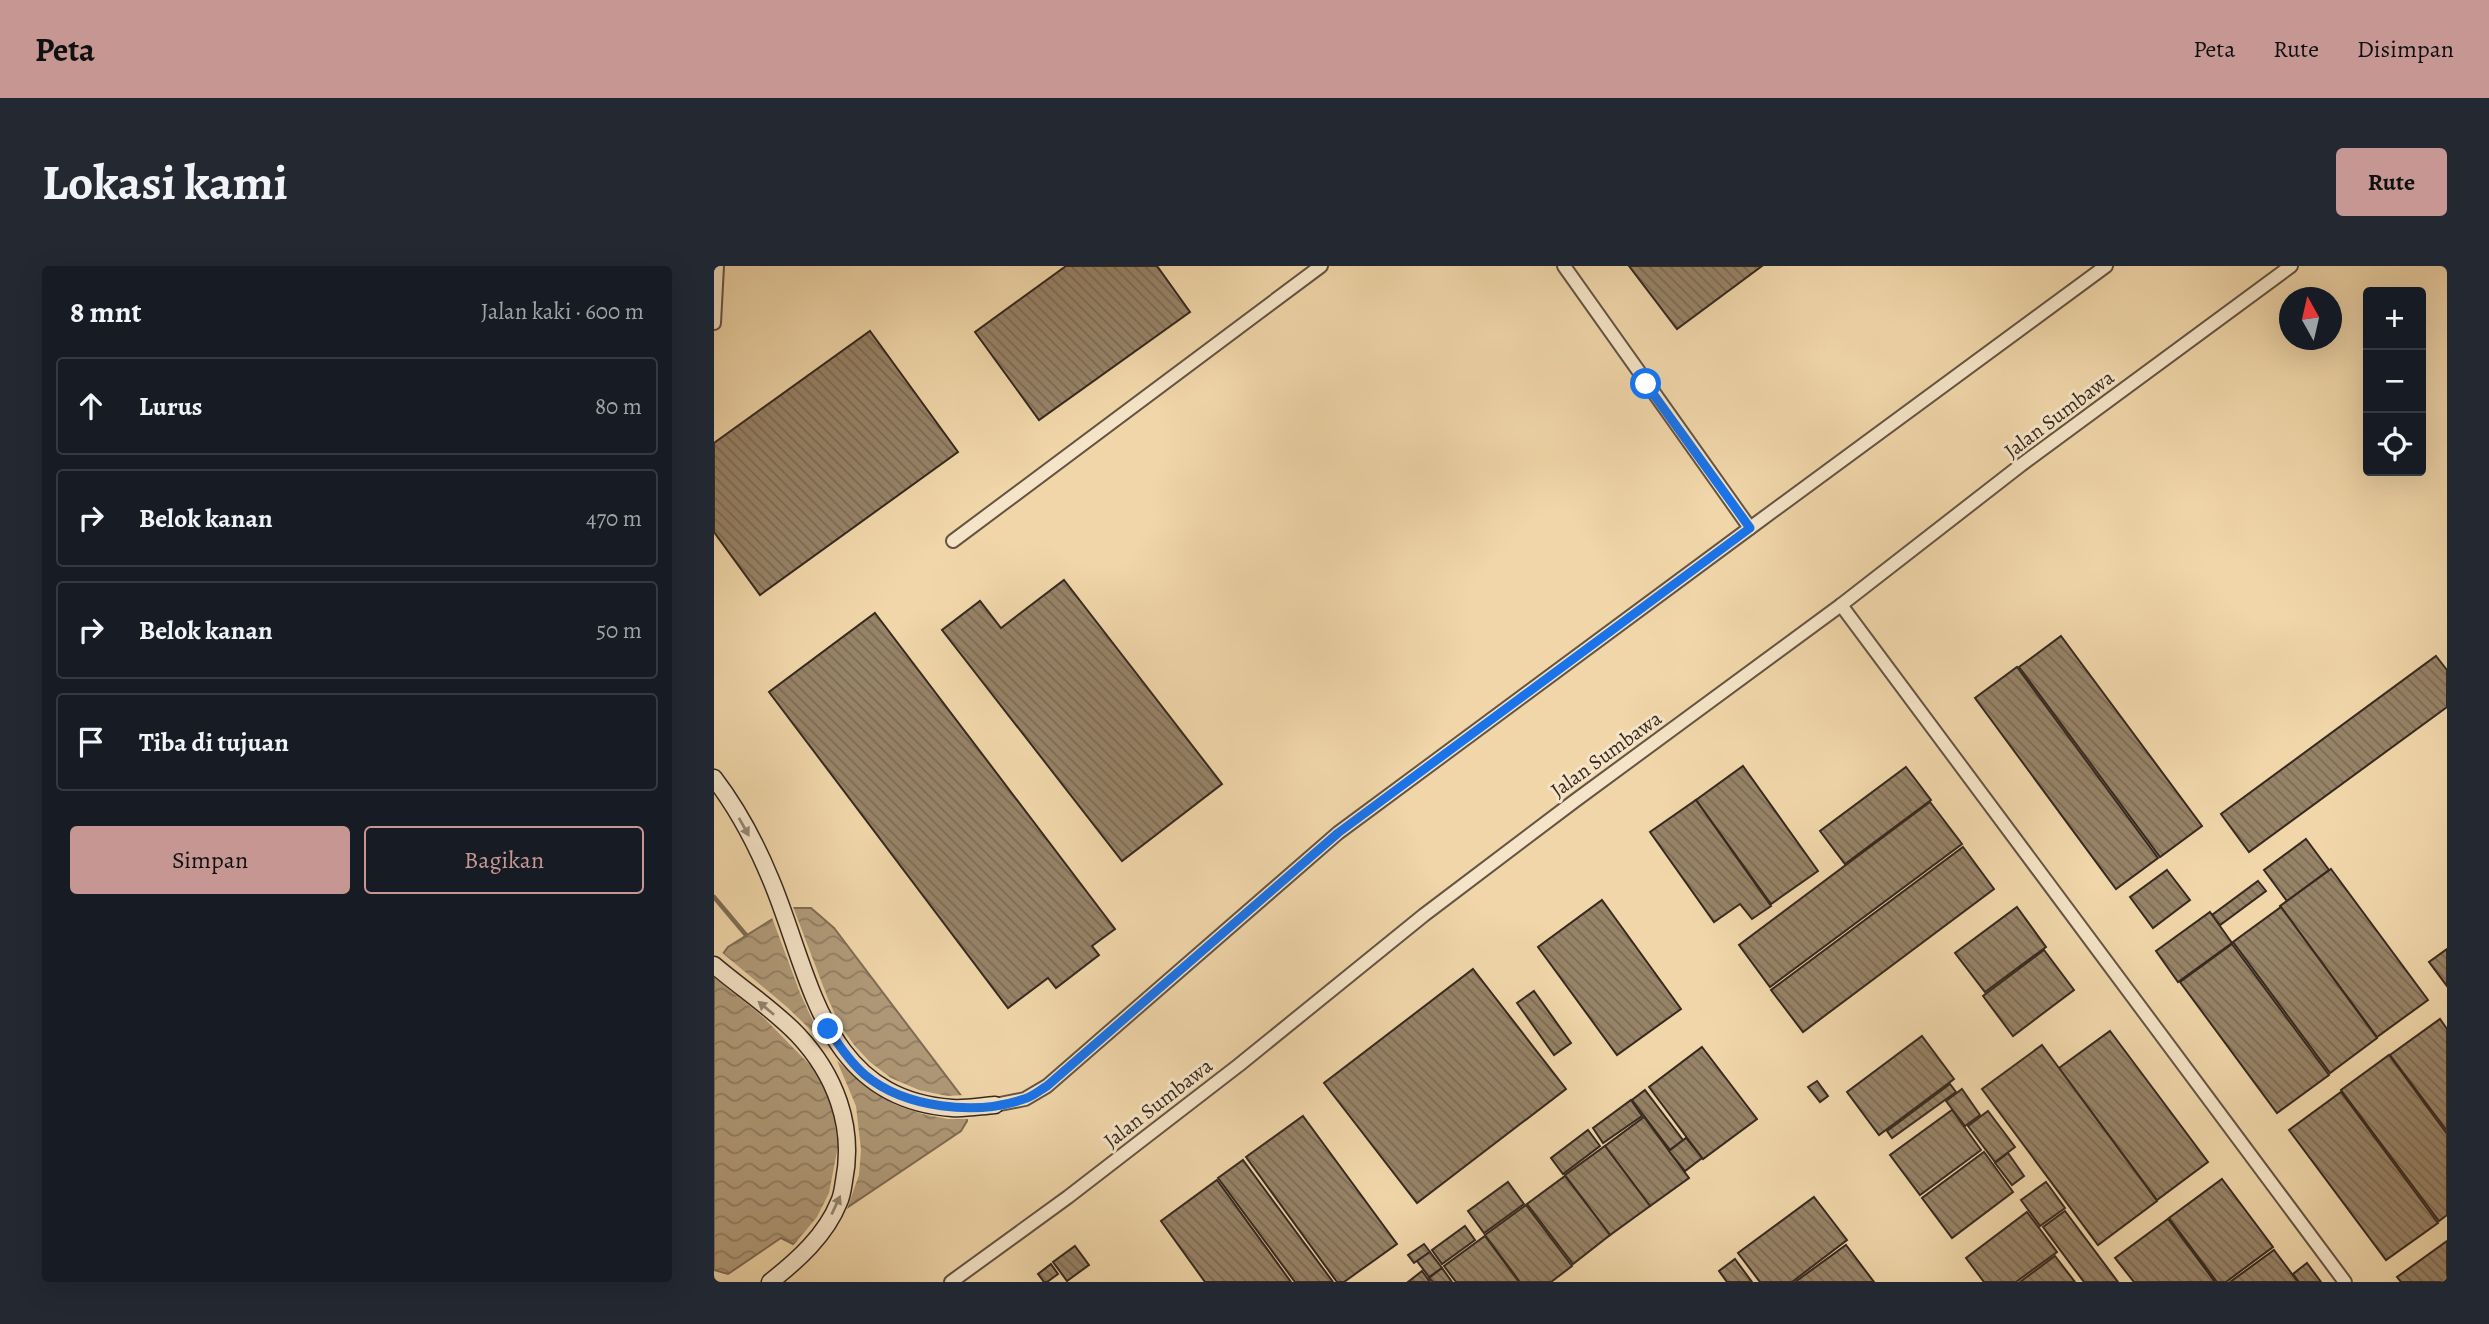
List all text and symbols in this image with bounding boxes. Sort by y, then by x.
text: Peta [35,27,95,72]
text: Peta [2193,33,2235,65]
text: Rute [2273,33,2319,65]
text: Disimpan [2357,33,2454,65]
button: Rute [2336,148,2447,216]
text: Lokasi kami [42,149,288,216]
north arrow [2279,287,2342,350]
map controls [2363,287,2426,476]
button: + [2363,287,2426,350]
text: 8 mnt [70,292,142,332]
text: Jalan kaki · 600 m [481,296,644,327]
button: − [2363,350,2426,413]
street label: Jalan Sumbawa [1998,363,2120,465]
route start [1630,368,1661,399]
icon: ahead [72,387,110,425]
text: Lurus [139,389,202,424]
text: 80 m [595,391,642,422]
button: locate [2363,413,2426,476]
icon: right [72,499,110,537]
text: Belok kanan [139,501,273,536]
text: 470 m [586,503,642,534]
icon: right [72,611,110,649]
text: Belok kanan [139,613,273,648]
text: 50 m [596,615,642,646]
street label: Jalan Sumbawa [1545,704,1667,804]
icon: arrive [72,723,110,761]
text: Tiba di tujuan [139,725,289,760]
one-way arrow [738,818,750,837]
button: Simpan [70,826,350,894]
button: Bagikan [364,826,644,894]
one-way arrow [758,1001,775,1016]
route end [812,1013,843,1044]
street label: Jalan Sumbawa [1098,1052,1218,1154]
one-way arrow [830,1195,842,1215]

